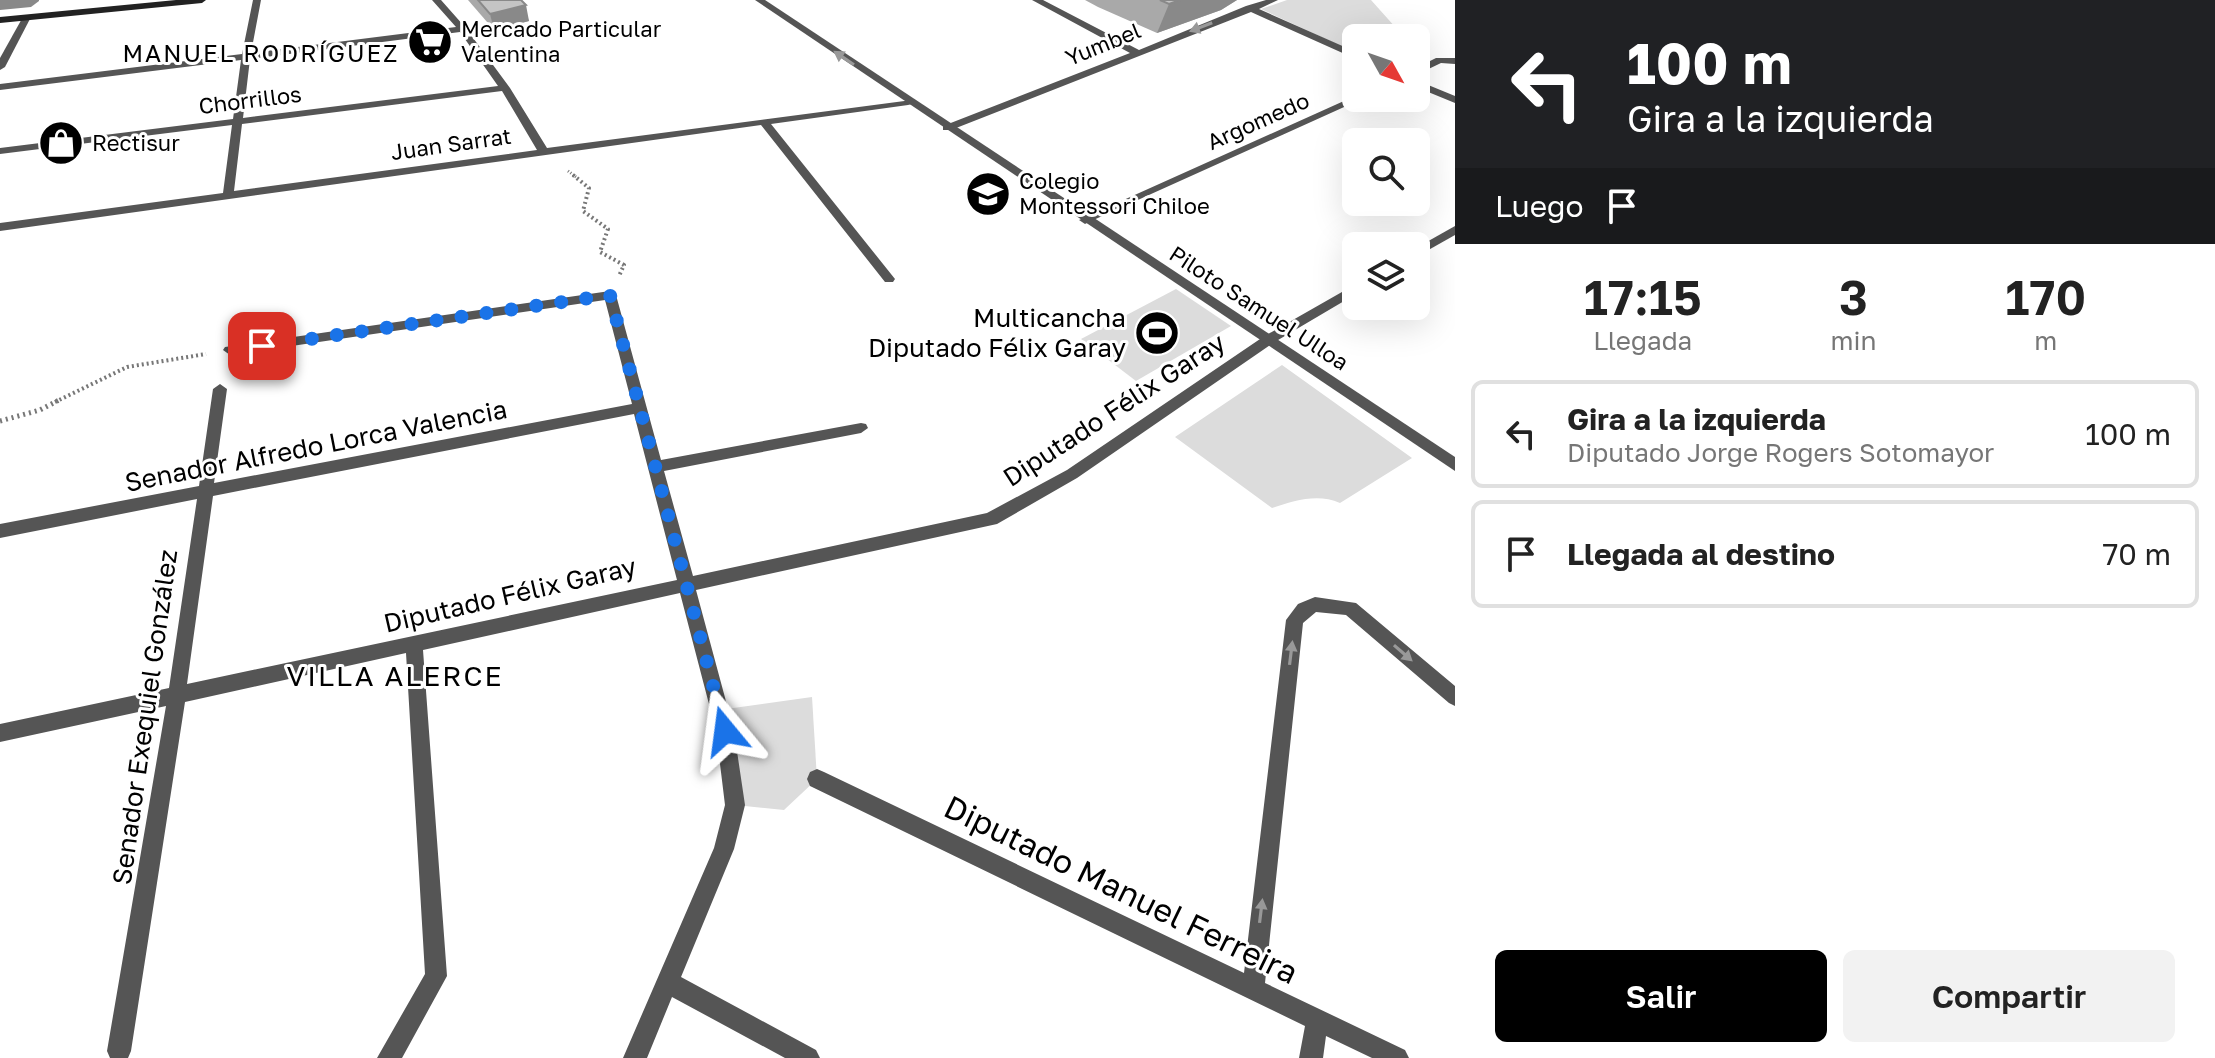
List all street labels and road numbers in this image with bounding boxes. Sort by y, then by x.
street label: Yumbel [1061,16,1144,71]
street label: Chorrillos [197,80,303,119]
street label: Argomedo [1203,86,1313,155]
street label: Juan Sarrat [389,122,513,165]
street label: Piloto Samuel Ulloa [1165,240,1354,376]
street label: Diputado Félix Garay [997,326,1231,493]
street label: Senador Alfredo Lorca Valencia [122,393,510,498]
street label: Senador Exequiel González [106,547,183,887]
street label: Diputado Félix Garay [381,550,640,639]
street label: Diputado Manuel Ferreira [939,787,1304,991]

